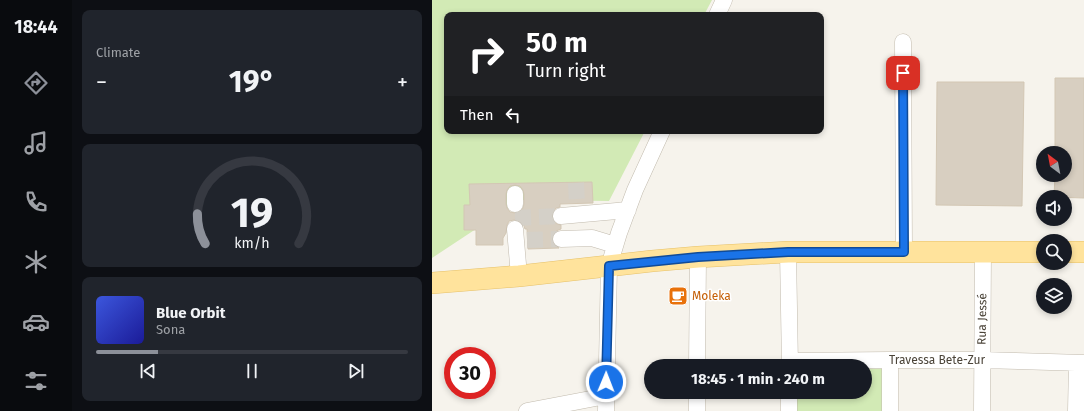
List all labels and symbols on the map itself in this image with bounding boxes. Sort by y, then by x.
pin [886,56,920,90]
north arrow [1036,146,1072,182]
cafe icon: Moleka [667,285,689,307]
place label: Moleka [692,289,731,303]
street label: Rua Jessé [975,293,989,345]
speed limit sign: 30 [444,347,496,399]
street label: Travessa Bete-Zur [889,353,985,367]
position arrow [585,361,627,403]

